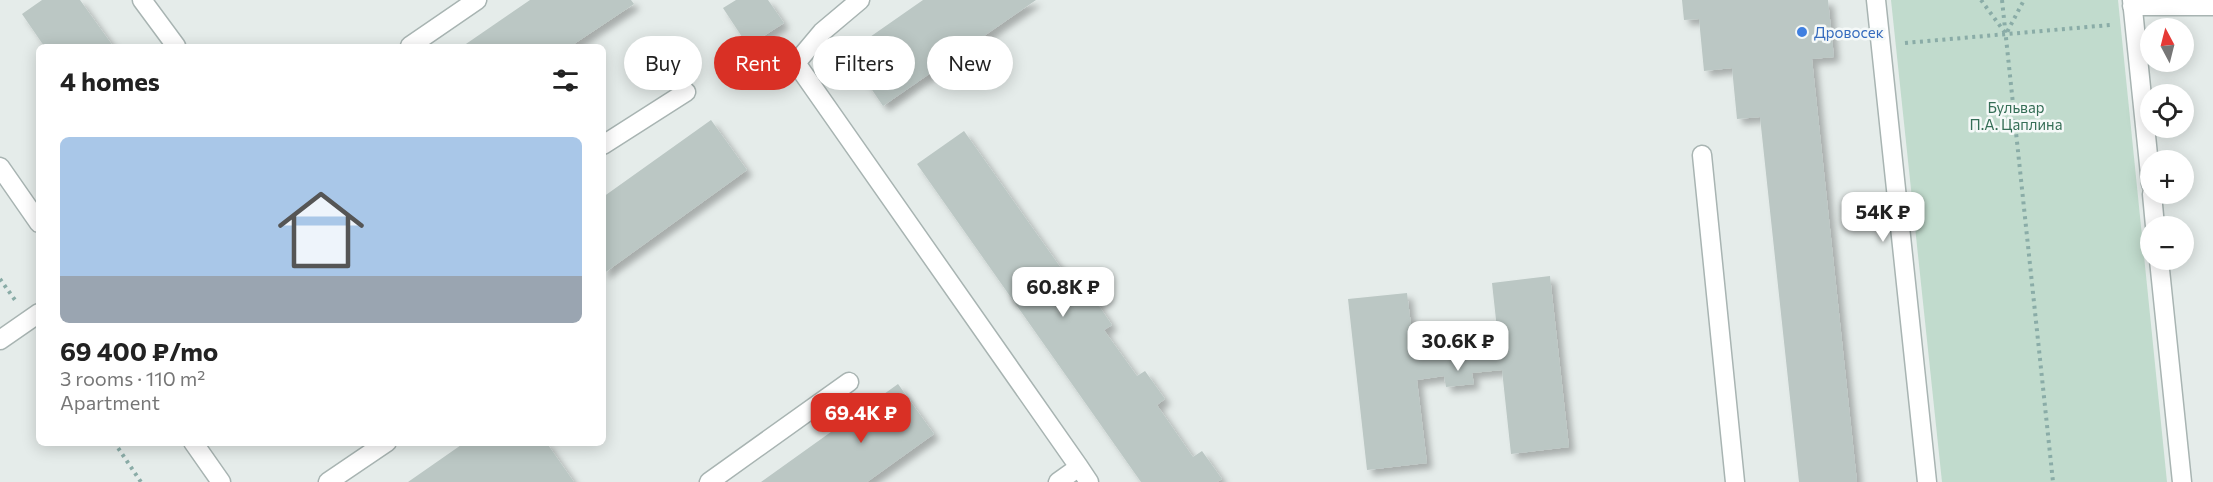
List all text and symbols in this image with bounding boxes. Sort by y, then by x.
north arrow [2140,18,2194,72]
map controls [2140,18,2194,270]
place label: Дровосек [1814,23,1884,41]
marker: Дровосек [1795,25,1809,39]
chip: Buy [624,36,702,90]
chip: Rent [714,36,801,90]
chip: Filters [813,36,915,90]
chip: New [927,36,1013,90]
icon: filters [549,64,582,97]
text: 4 homes [60,65,160,96]
button: locate [2140,84,2194,138]
park label: Бульвар П.А. Цаплина [1970,98,2062,133]
button: + [2140,150,2194,204]
icon: home [267,176,375,284]
pin: 54K ₽ [1841,192,1925,243]
text: 54K ₽ [1856,199,1910,223]
button: − [2140,216,2194,270]
pin: 60.8K ₽ [1008,267,1118,318]
text: 60.8K ₽ [1026,274,1100,298]
pin: 30.6K ₽ [1403,321,1513,372]
text: 30.6K ₽ [1422,328,1495,352]
text: 69 400 ₽/mo [60,335,218,366]
text: 3 rooms · 110 m² [60,366,205,390]
text: Apartment [60,390,160,414]
pin: 69.4K ₽ [806,393,916,444]
text: 69.4K ₽ [825,400,897,424]

